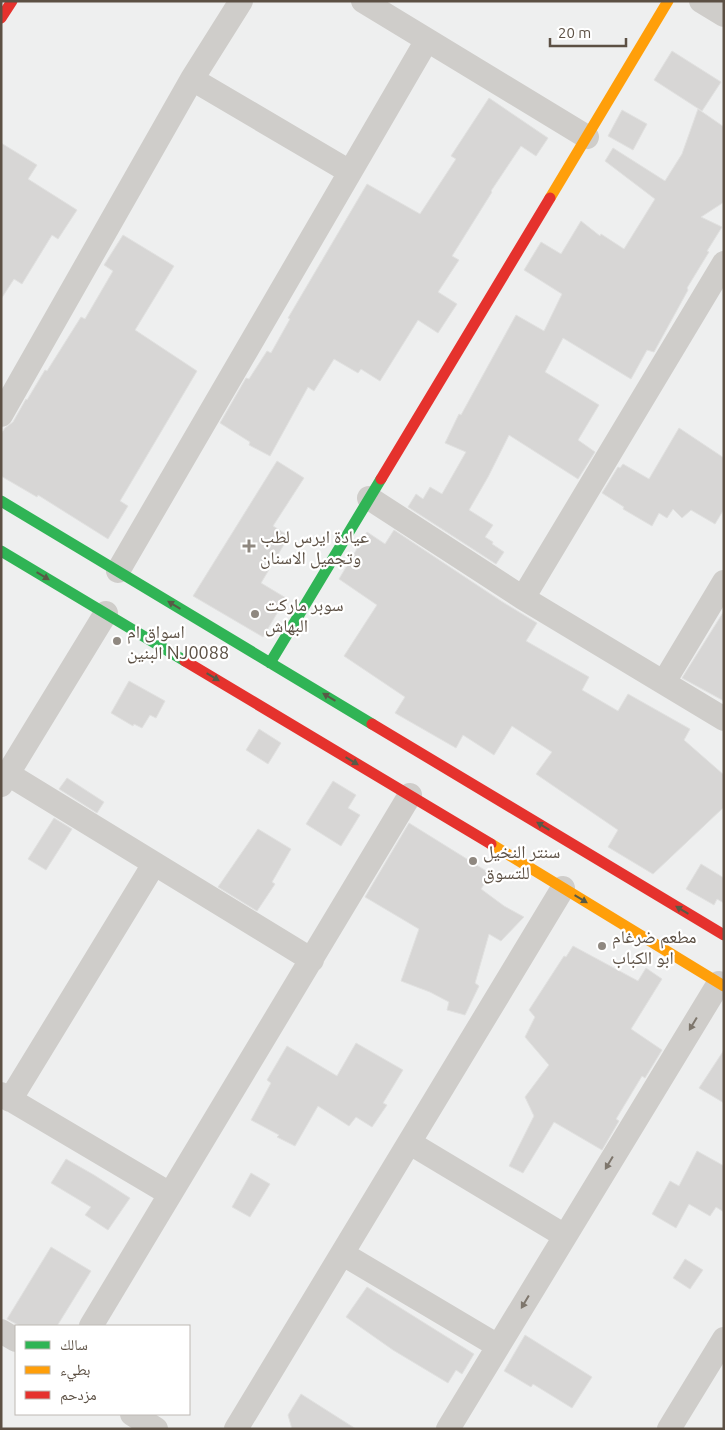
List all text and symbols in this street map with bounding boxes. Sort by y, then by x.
scale bar [550,15,626,47]
text: 20 m [558,24,591,41]
place label: عيادة ايرس لطب وتجميل الاسنان [260,526,369,569]
marker: عيادة ايرس لطب وتجميل الاسنان [242,539,256,553]
one-way arrow [37,571,50,580]
place label: سوبر ماركت البهاش [265,594,344,637]
one-way arrow [168,600,181,609]
marker: سوبر ماركت البهاش [249,608,261,620]
place label: اسواق ام البنين NJ0088 [127,621,229,664]
marker: اسواق ام البنين NJ0088 [111,635,123,647]
one-way arrow [206,673,219,682]
one-way arrow [322,693,335,702]
one-way arrow [346,756,359,765]
one-way arrow [536,822,549,831]
place label: سنتر النخيل للتسوق [483,841,560,884]
marker: سنتر النخيل للتسوق [467,855,479,867]
one-way arrow [574,894,587,904]
one-way arrow [675,906,688,915]
place label: مطعم ضرغام ابو الكباب [612,926,696,969]
marker: مطعم ضرغام ابو الكباب [596,940,608,952]
one-way arrow [689,1018,698,1031]
one-way arrow [604,1157,613,1170]
one-way arrow [520,1296,529,1309]
legend [15,1325,190,1415]
text: سالك [60,1336,88,1353]
text: بطيء [60,1361,90,1382]
text: مزدحم [60,1386,97,1405]

